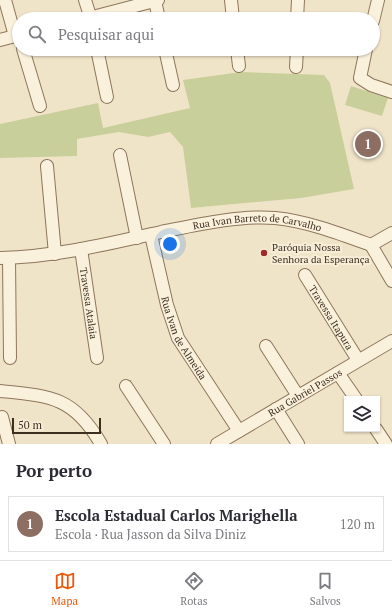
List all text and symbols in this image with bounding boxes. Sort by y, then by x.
search box [12,12,380,56]
icon: search [26,23,48,45]
text: Pesquisar aqui [58,24,154,44]
pin: 1 [355,129,381,159]
street label: Rua Ivan Barreto de Carvalho [192,211,324,235]
your location [160,234,180,254]
place label: Paróquia Nossa Senhora da Esperança [272,241,369,266]
marker: Paróquia Nossa Senhora da Esperança [259,248,269,258]
street label: Travessa Atalaia [77,267,100,340]
street label: Travessa Itapura [306,283,356,352]
street label: Rua Ivan de Almeida [158,295,209,382]
street label: Rua Gabriel Passos [266,366,345,420]
map controls [344,396,380,432]
button: layers [344,396,380,432]
scale bar [12,416,101,435]
text: 50 m [18,418,42,432]
text: Por perto [16,459,92,482]
text: Escola Estadual Carlos Marighella [55,505,298,525]
text: 1 [26,515,34,533]
text: 120 m [340,515,375,533]
text: Escola · Rua Jasson da Silva Diniz [55,525,246,543]
tab: Mapa [51,570,78,608]
tab: Rotas [180,570,208,608]
tab: Salvos [310,570,341,608]

